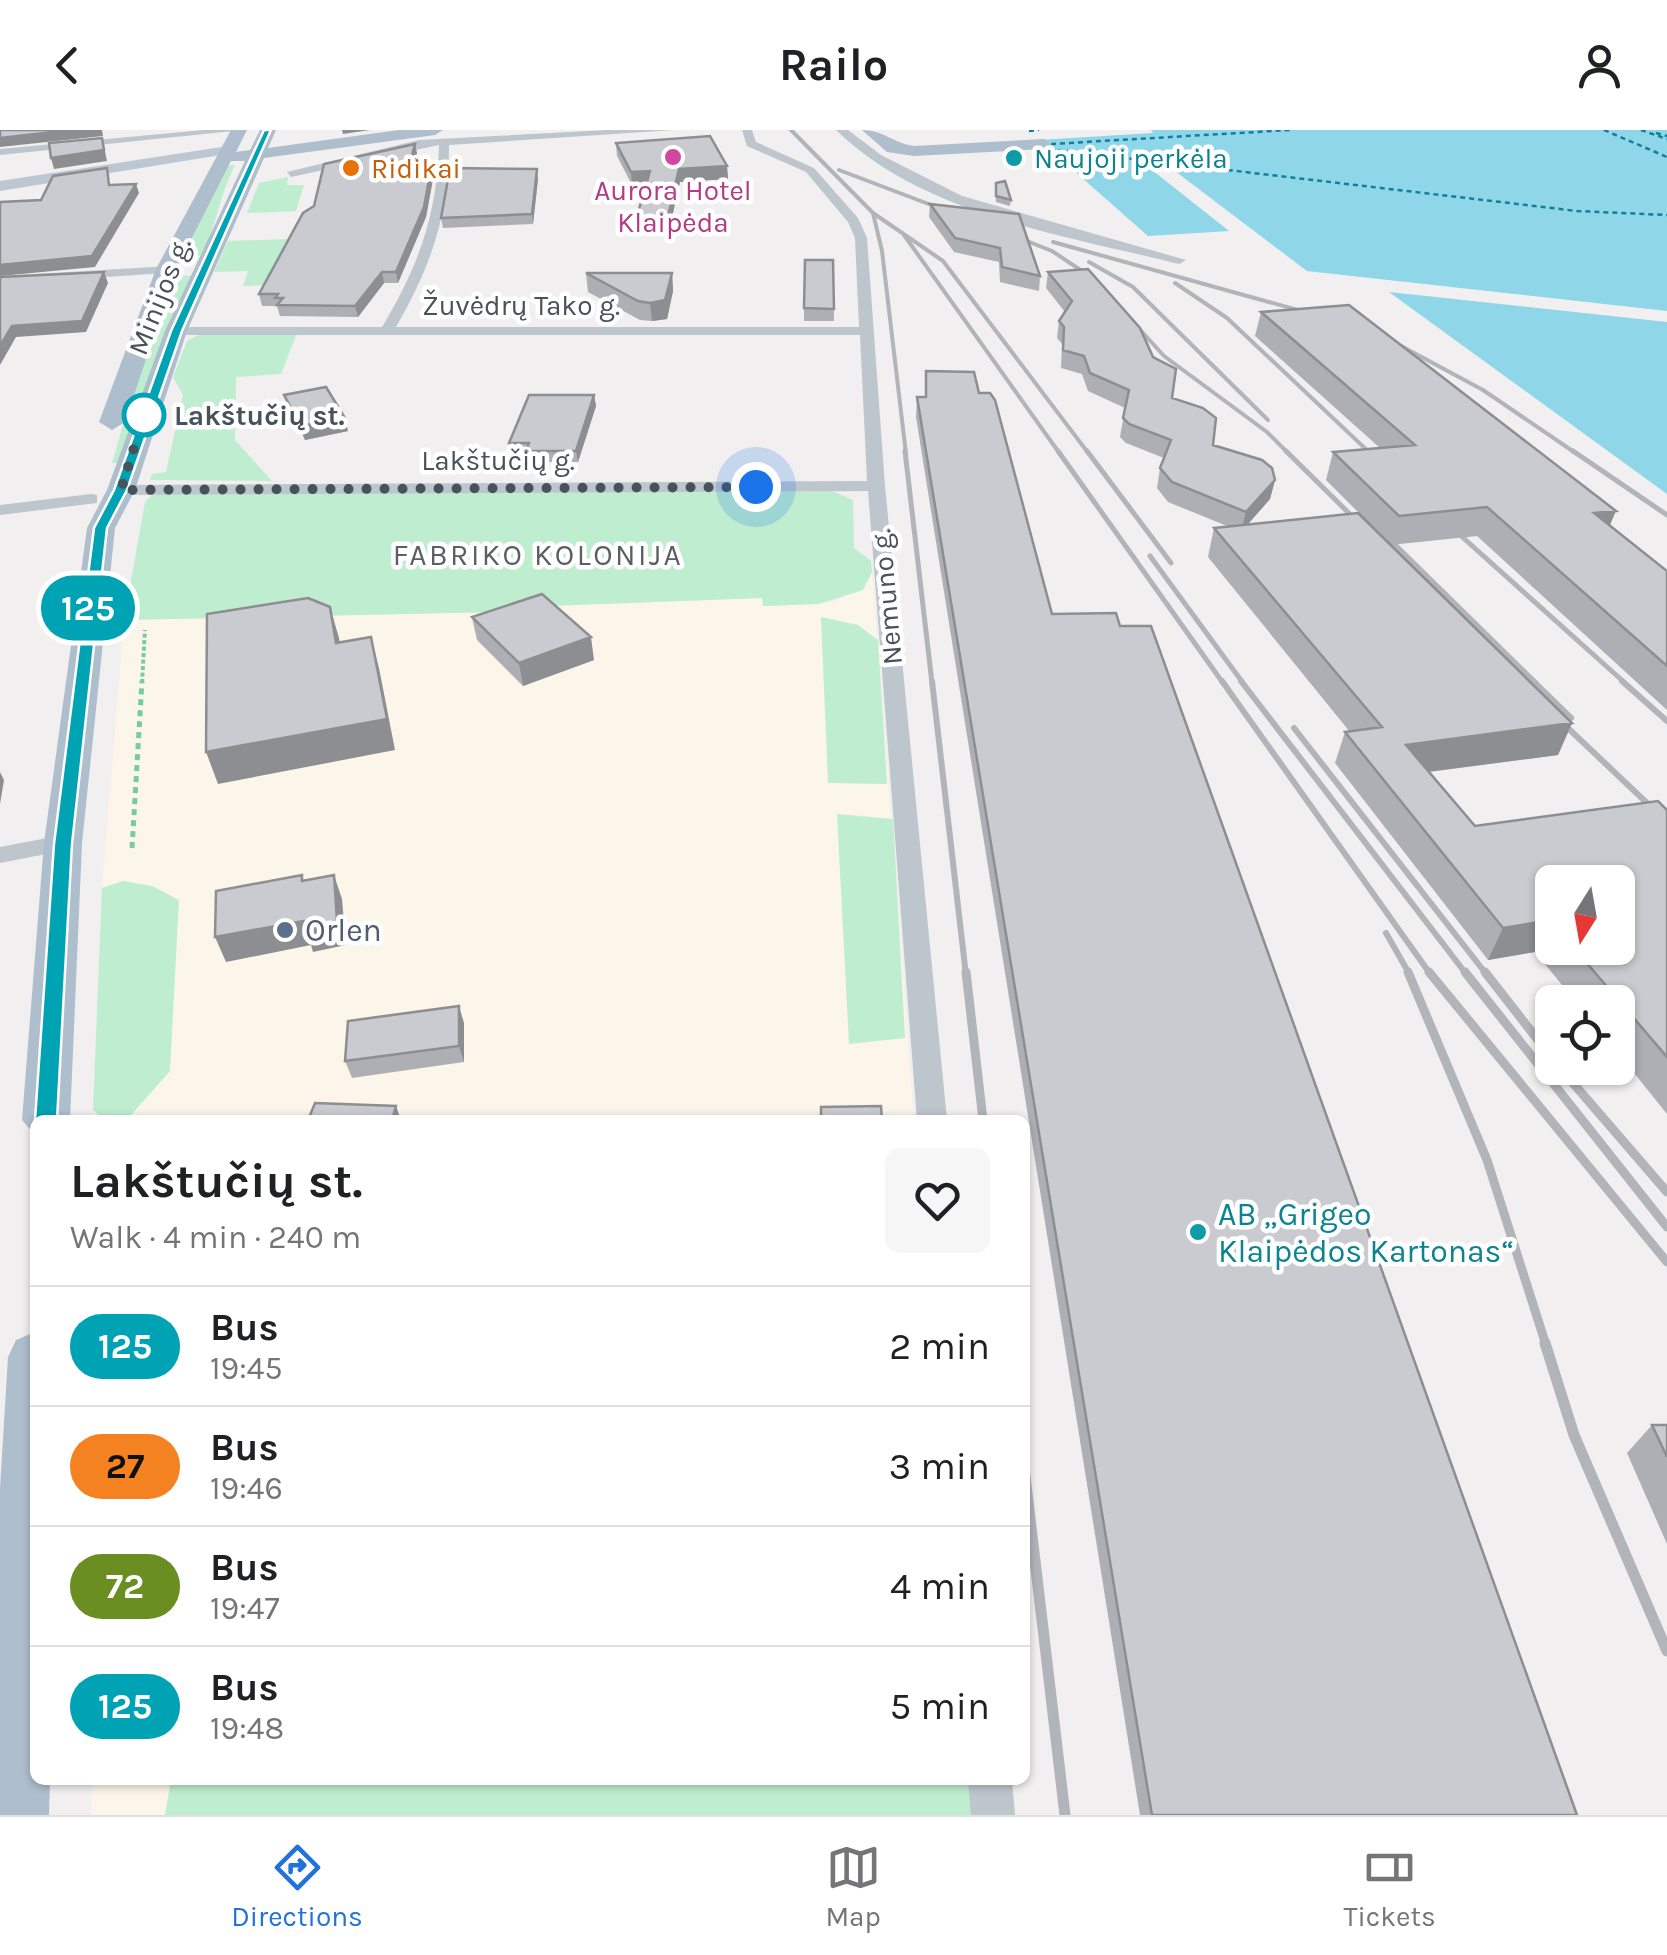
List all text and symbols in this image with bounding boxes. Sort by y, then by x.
icon: back [40,38,95,93]
icon: person [1572,38,1627,93]
text: Railo [779,39,888,91]
place label: Naujoji perkėla [1034,142,1228,175]
marker: Aurora Hotel Klaipėda [662,146,684,168]
marker: Naujoji perkėla [1003,147,1025,169]
place label: Ridikai [371,152,461,185]
marker: Ridikai [340,157,362,179]
place label: Aurora Hotel Klaipėda [594,174,752,239]
street label: Minijos g. [121,233,198,360]
street label: Žuvėdrų Tako g. [422,289,620,322]
marker: Lakštučių st. [123,394,165,436]
place label: Lakštučių st. [174,399,345,432]
street label: Lakštučių g. [421,444,575,477]
your location [731,462,781,512]
street label: Nemuno g. [864,528,909,666]
district label: FABRIKO KOLONIJA [393,537,683,573]
line badge: 125 [31,576,146,640]
text: 125 [61,588,115,629]
north arrow [1535,865,1635,965]
map controls [1535,865,1635,1085]
place label: Orlen [305,912,382,949]
marker: Orlen [274,919,296,941]
button: locate [1535,985,1635,1085]
button: heart [885,1148,990,1253]
text: Lakštučių st. [70,1153,363,1209]
place label: AB „Grigeo Klaipėdos Kartonas“ [1218,1196,1514,1270]
text: Walk · 4 min · 240 m [70,1219,361,1256]
marker: AB „Grigeo Klaipėdos Kartonas“ [1187,1221,1209,1243]
text: Bus [210,1305,279,1350]
text: 2 min [889,1324,990,1369]
text: 125 [98,1326,152,1367]
text: 19:45 [210,1350,282,1387]
text: Bus [210,1425,279,1470]
text: 3 min [889,1444,990,1489]
text: 27 [106,1446,144,1487]
text: 19:46 [210,1470,283,1507]
text: Bus [210,1545,279,1590]
text: 4 min [890,1564,990,1609]
text: 72 [106,1566,144,1607]
text: 19:47 [210,1590,279,1627]
text: Bus [210,1665,279,1710]
text: 5 min [890,1684,990,1729]
text: 125 [98,1686,152,1727]
text: 19:48 [210,1710,284,1747]
tab: Directions [231,1840,363,1933]
tab: Map [825,1840,881,1933]
tab: Tickets [1343,1840,1436,1933]

